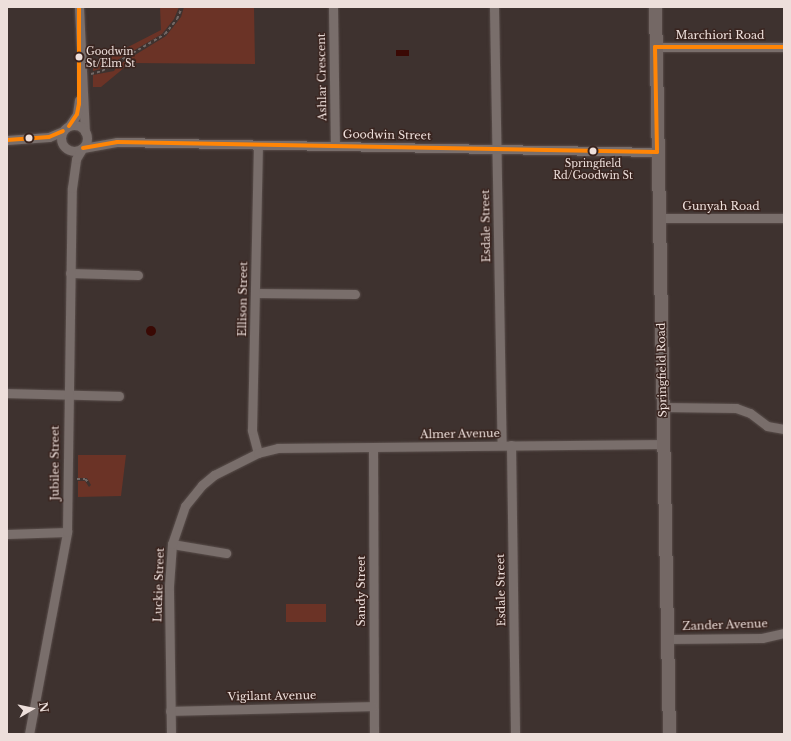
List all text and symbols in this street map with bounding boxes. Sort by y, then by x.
street label: Marchiori Road [675,28,765,42]
street label: Ashlar Crescent [315,33,329,121]
place label: Goodwin St/Elm St [86,45,135,68]
marker: Goodwin St/Elm St [74,52,84,62]
street label: Goodwin Street [343,128,431,142]
unlabelled marker [24,133,34,143]
marker: Springfield Rd/Goodwin St [588,146,598,156]
place label: Springfield Rd/Goodwin St [553,157,633,180]
street label: Esdale Street [479,190,493,262]
street label: Gunyah Road [682,199,760,213]
street label: Ellison Street [236,261,250,337]
street label: Springfield Road [655,323,669,417]
street label: Jubilee Street [48,426,62,500]
street label: Almer Avenue [420,427,500,441]
street label: Luckie Street [151,548,167,622]
street label: Esdale Street [494,554,508,626]
street label: Sandy Street [354,555,368,627]
street label: Zander Avenue [682,617,768,633]
north arrow [12,689,52,729]
street label: Vigilant Avenue [227,689,317,703]
text: N [36,701,52,713]

